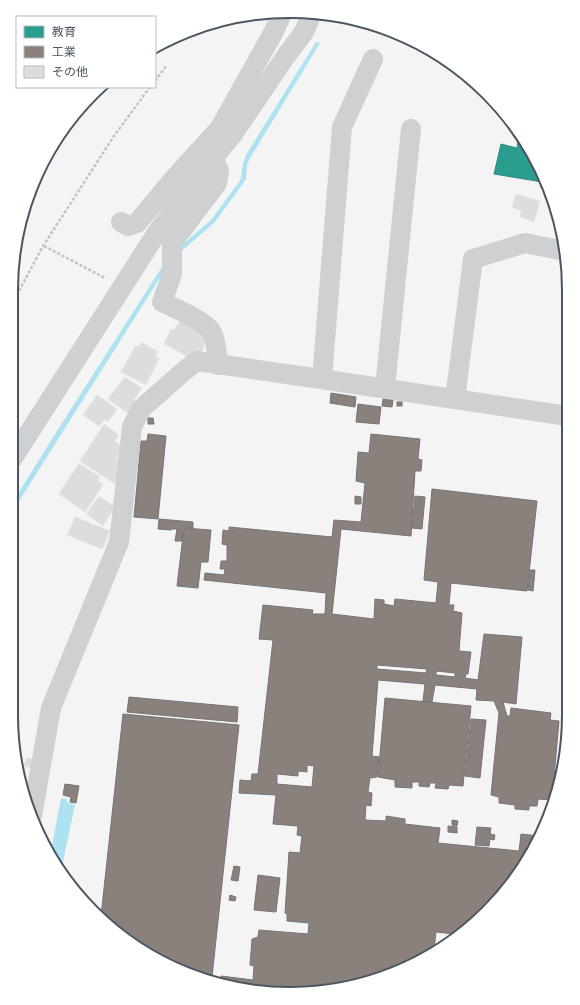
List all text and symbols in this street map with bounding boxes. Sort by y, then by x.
legend [16,16,156,88]
text: 教育 [52,25,76,39]
text: 工業 [52,45,76,59]
text: その他 [52,65,88,79]

